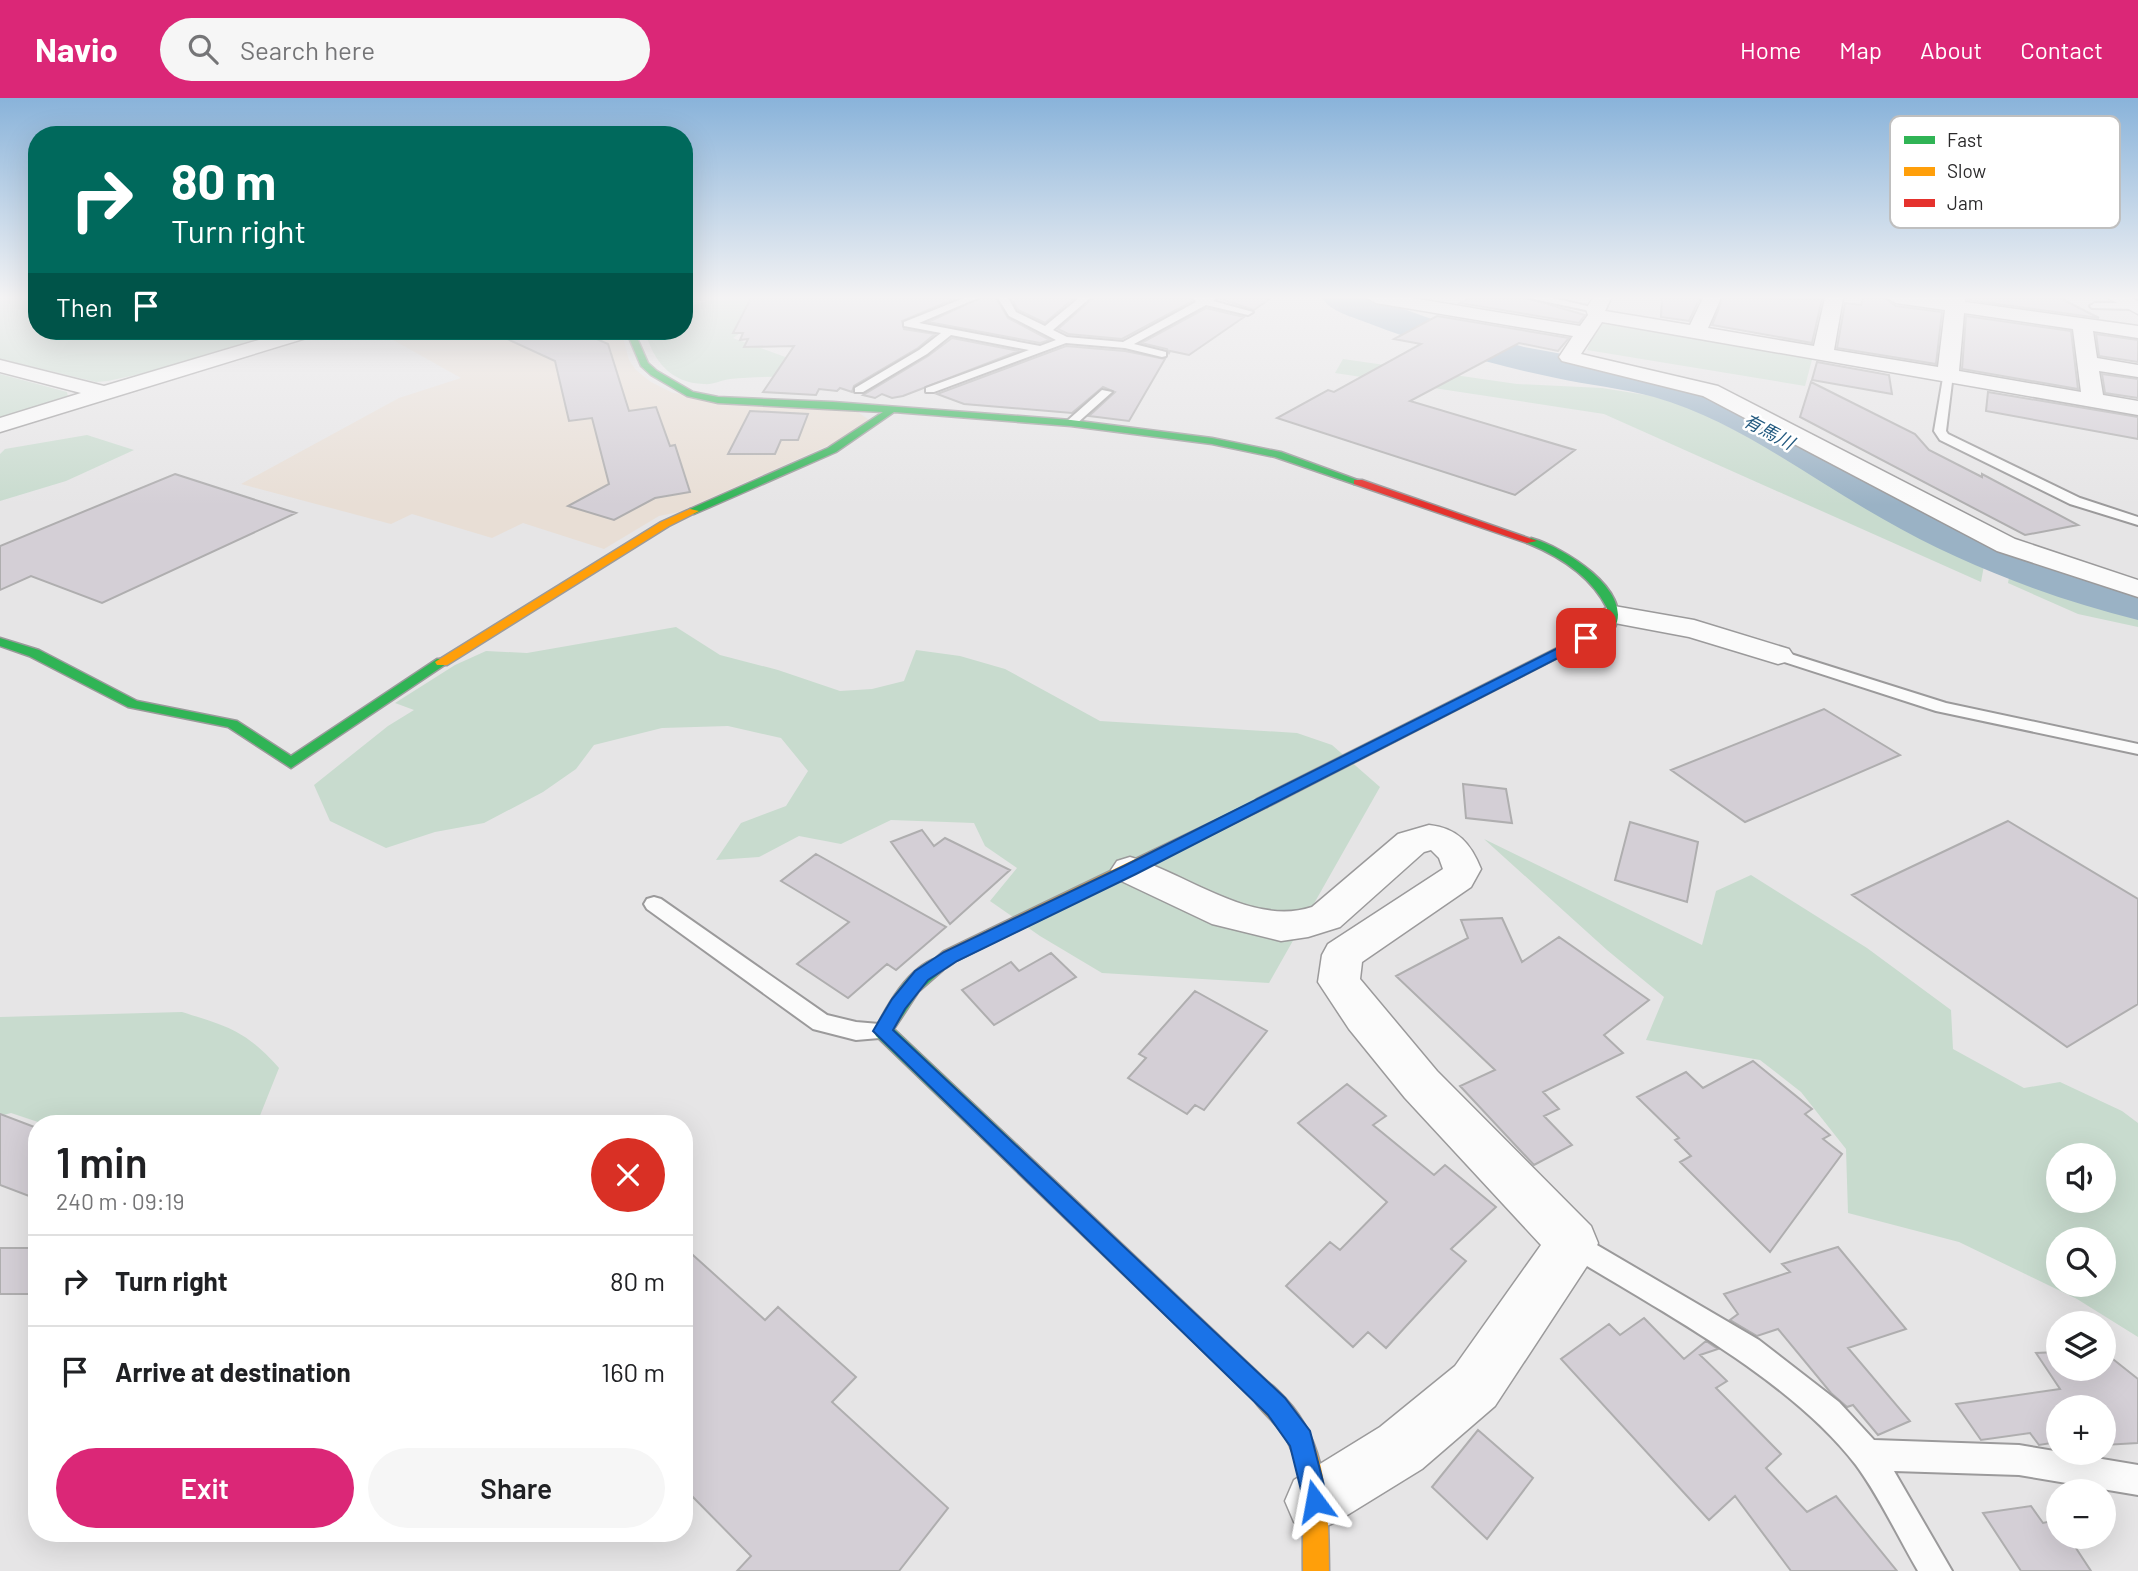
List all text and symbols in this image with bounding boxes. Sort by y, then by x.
search box [160,18,650,81]
text: Navio [35,29,118,69]
icon: search [184,30,222,68]
text: Search here [240,34,375,65]
text: Home [1740,35,1801,64]
text: Map [1839,35,1882,64]
text: About [1920,35,1982,64]
text: Contact [2020,35,2103,64]
legend [1890,116,2120,228]
text: Fast [1947,128,1983,151]
text: 80 m [171,151,276,210]
icon: right [56,154,147,245]
text: Slow [1947,159,1986,182]
text: Jam [1947,191,1983,214]
text: Turn right [171,211,306,249]
icon: arrive [127,287,165,325]
text: Then [56,291,113,322]
water label: 有馬川 [1740,409,1800,454]
pin [1556,608,1616,668]
icon: arrive [1567,619,1605,657]
text: 1 min [56,1136,148,1186]
button: close [591,1138,665,1212]
map controls [2046,1143,2116,1549]
button: sound [2046,1143,2116,1213]
text: 240 m · 09:19 [56,1187,184,1215]
button: search [2046,1227,2116,1297]
icon: right [56,1262,94,1300]
text: Turn right [115,1265,228,1296]
text: 80 m [610,1265,665,1296]
button: layers [2046,1311,2116,1381]
icon: arrive [56,1353,94,1391]
text: Arrive at destination [115,1356,351,1387]
text: 160 m [601,1356,665,1387]
button: + [2046,1395,2116,1465]
button: Exit [56,1448,354,1528]
button: Share [368,1448,665,1528]
position arrow [1278,1464,1352,1538]
button: − [2046,1479,2116,1549]

